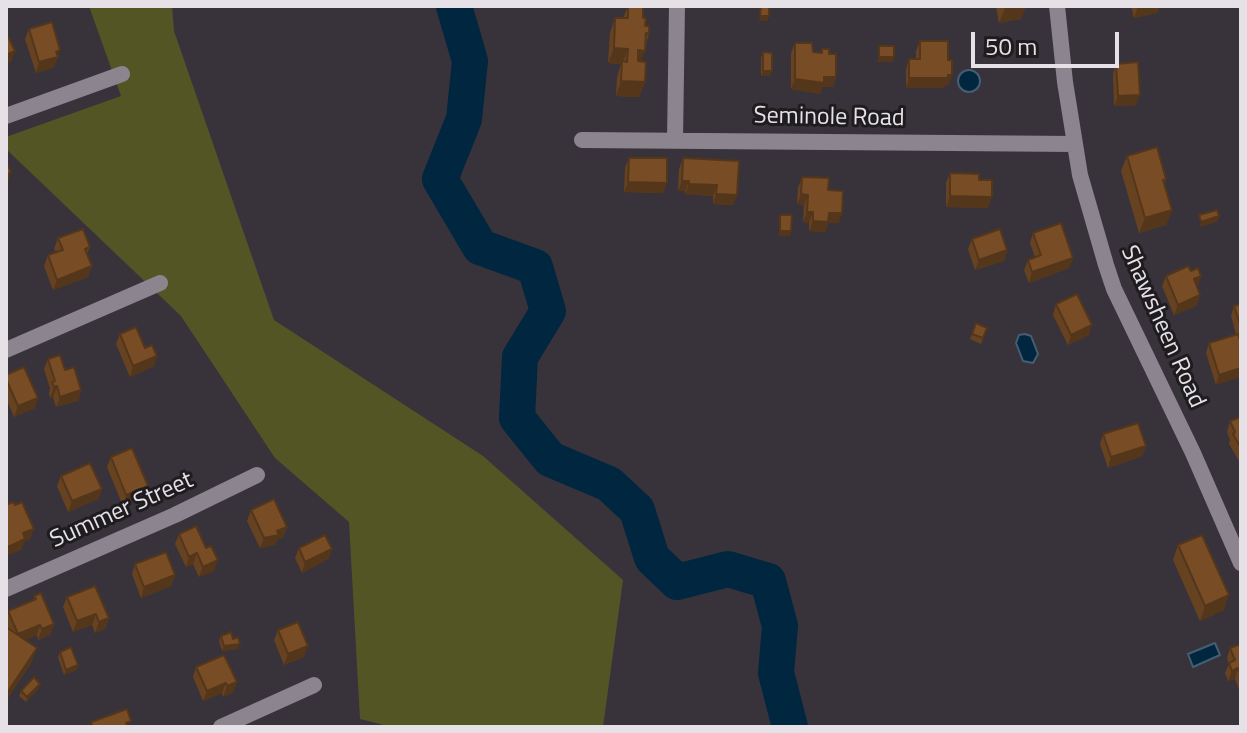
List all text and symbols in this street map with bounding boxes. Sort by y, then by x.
scale bar [975,16,1123,66]
text: 50 m [985,28,1037,64]
street label: Seminole Road [753,102,905,134]
street label: Shawsheen Road [1113,241,1211,413]
street label: Summer Street [46,467,198,555]

